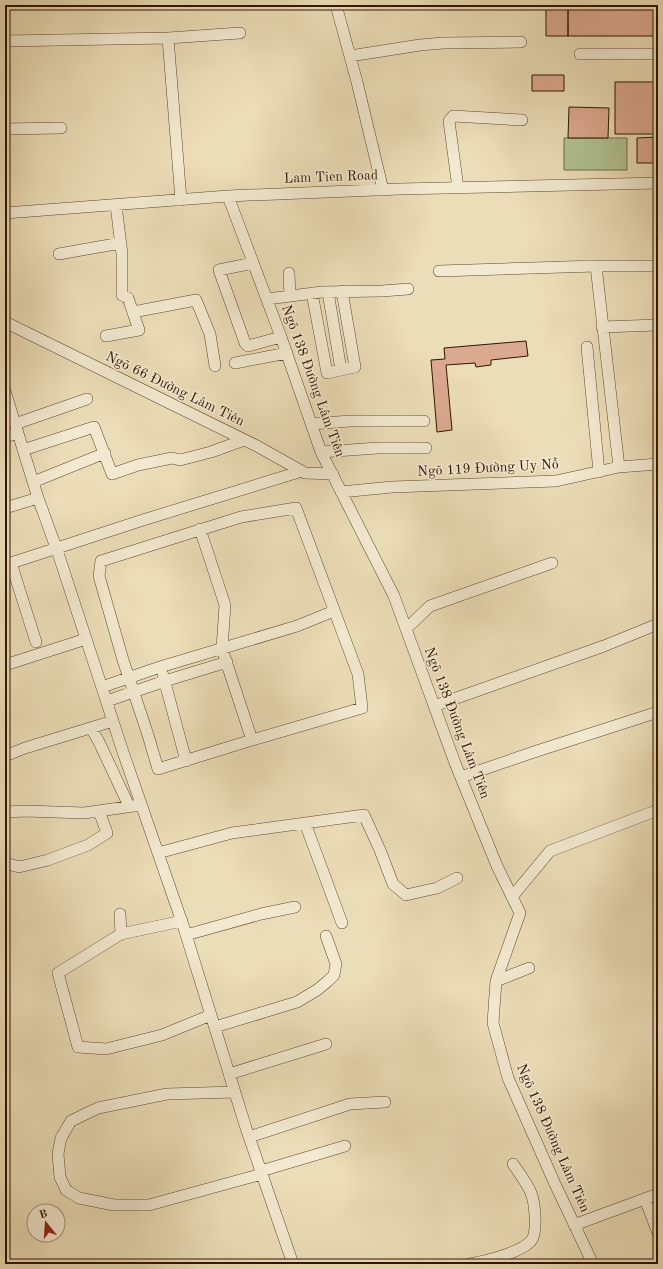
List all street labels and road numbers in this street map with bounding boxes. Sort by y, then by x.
street label: Lam Tien Road [284,168,378,186]
street label: Ngõ 138 Đường Lâm Tiên [279,303,347,459]
street label: Ngõ 66 Đường Lâm Tiên [103,349,247,429]
street label: Ngõ 119 Đường Uy Nỗ [417,456,559,479]
street label: Ngõ 138 Đường Lâm Tiên [422,645,493,801]
street label: Ngõ 138 Đường Lâm Tiên [514,1062,592,1215]

